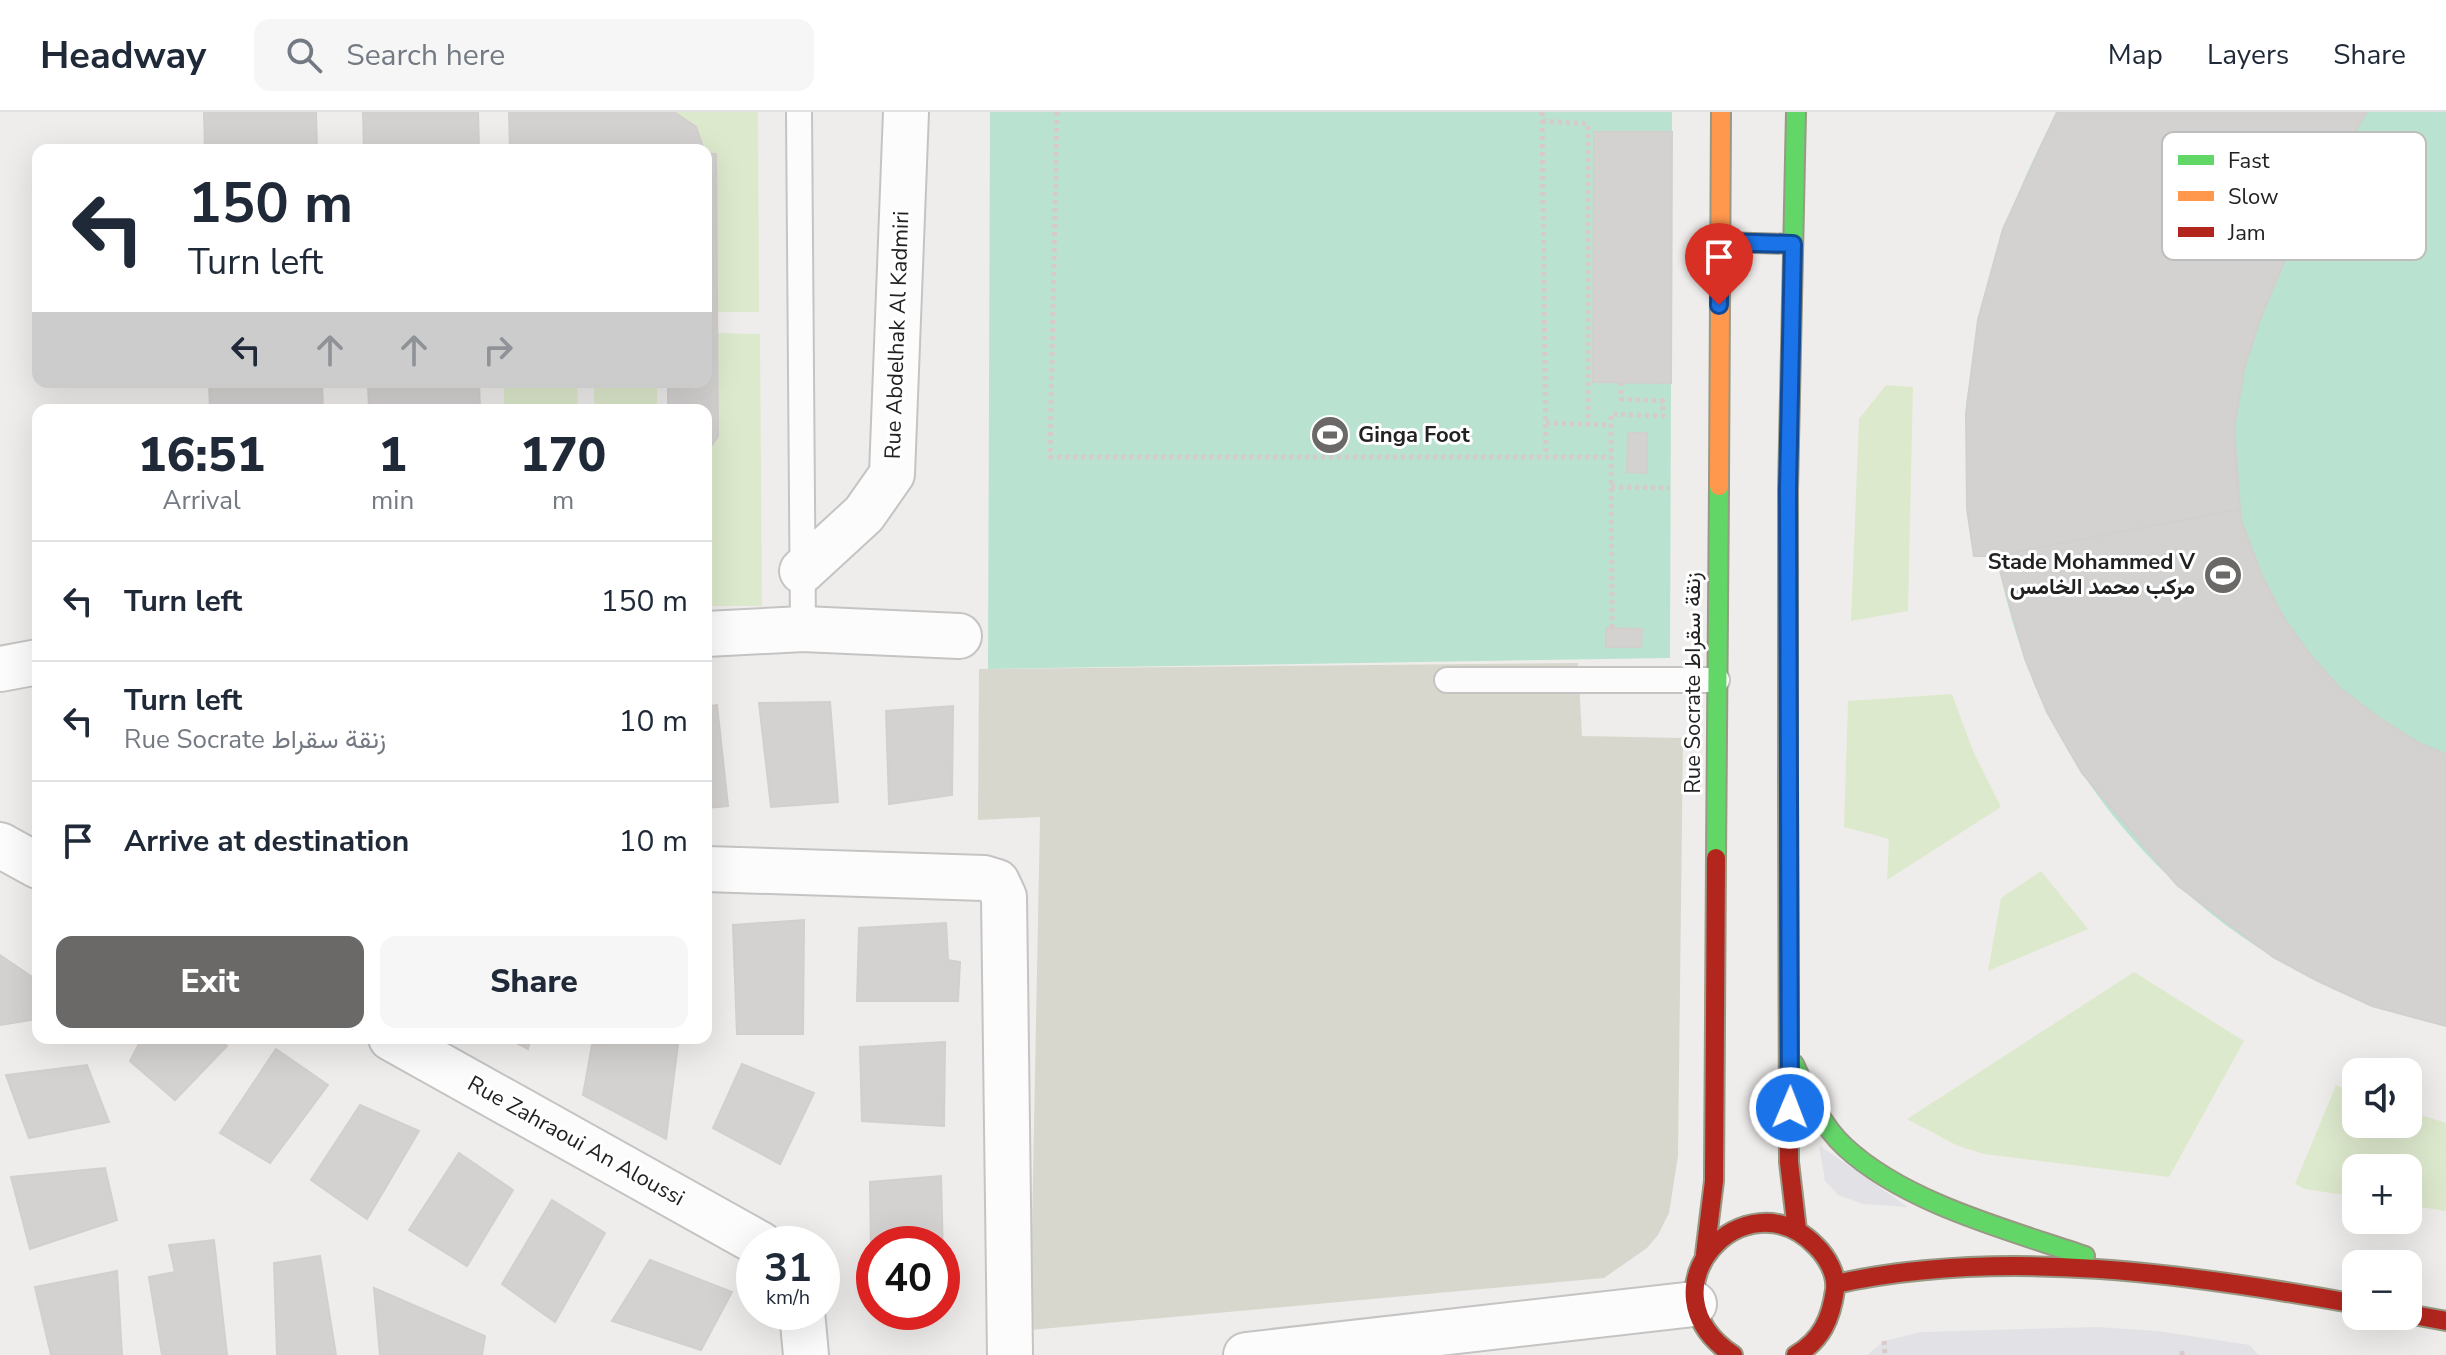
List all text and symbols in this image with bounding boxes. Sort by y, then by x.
search box [254,19,814,91]
text: Headway [40,30,206,81]
icon: search [282,33,326,77]
text: Search here [346,35,505,76]
text: Map [2108,36,2163,74]
text: Layers [2207,36,2289,74]
text: Share [2333,36,2406,74]
legend [2162,132,2426,260]
text: Fast [2228,146,2270,176]
text: 150 m [188,165,353,242]
icon: left [56,176,160,280]
text: Slow [2228,182,2279,212]
street label: Rue Abdelhak Al Kadmiri [878,210,916,460]
text: Jam [2227,218,2266,248]
pin [1685,223,1753,305]
icon: arrive [1697,235,1741,279]
text: Turn left [188,238,323,287]
icon: left [224,328,268,372]
icon: ahead [308,328,352,372]
icon: ahead [392,328,436,372]
icon: right [476,328,520,372]
sports icon: Ginga Foot [1309,414,1351,456]
place label: Ginga Foot [1358,420,1470,450]
text: 16:51 [138,422,265,488]
text: 1 [378,422,407,488]
text: 170 [520,422,606,488]
text: Arrival [162,483,241,518]
text: min [371,483,414,518]
text: m [552,483,574,518]
place label: Stade Mohammed V مركب محمد الخامس [1988,547,2195,602]
sports icon: Stade Mohammed V مركب محمد الخامس [2202,554,2244,596]
street label: Rue Socrate زنقة سقراط [1678,572,1708,794]
icon: left [56,579,100,623]
text: Turn left [124,581,242,622]
text: 150 m [601,581,688,622]
text: Turn left [124,680,242,721]
icon: left [56,699,100,743]
text: 10 m [619,701,688,742]
text: Rue Socrate زنقة سقراط [124,722,386,757]
icon: arrive [56,819,100,863]
text: Arrive at destination [124,821,409,862]
text: 10 m [619,821,688,862]
button: Exit [56,936,364,1028]
button: Share [380,936,688,1028]
map controls [2342,1058,2422,1330]
button: sound [2342,1058,2422,1138]
position arrow [1748,1066,1832,1150]
street label: Rue Zahraoui An Aloussi [462,1069,690,1213]
button: + [2342,1154,2422,1234]
speed limit sign: 40 [856,1226,960,1330]
text: 31 [764,1241,812,1295]
button: − [2342,1250,2422,1330]
text: km/h [766,1284,810,1311]

